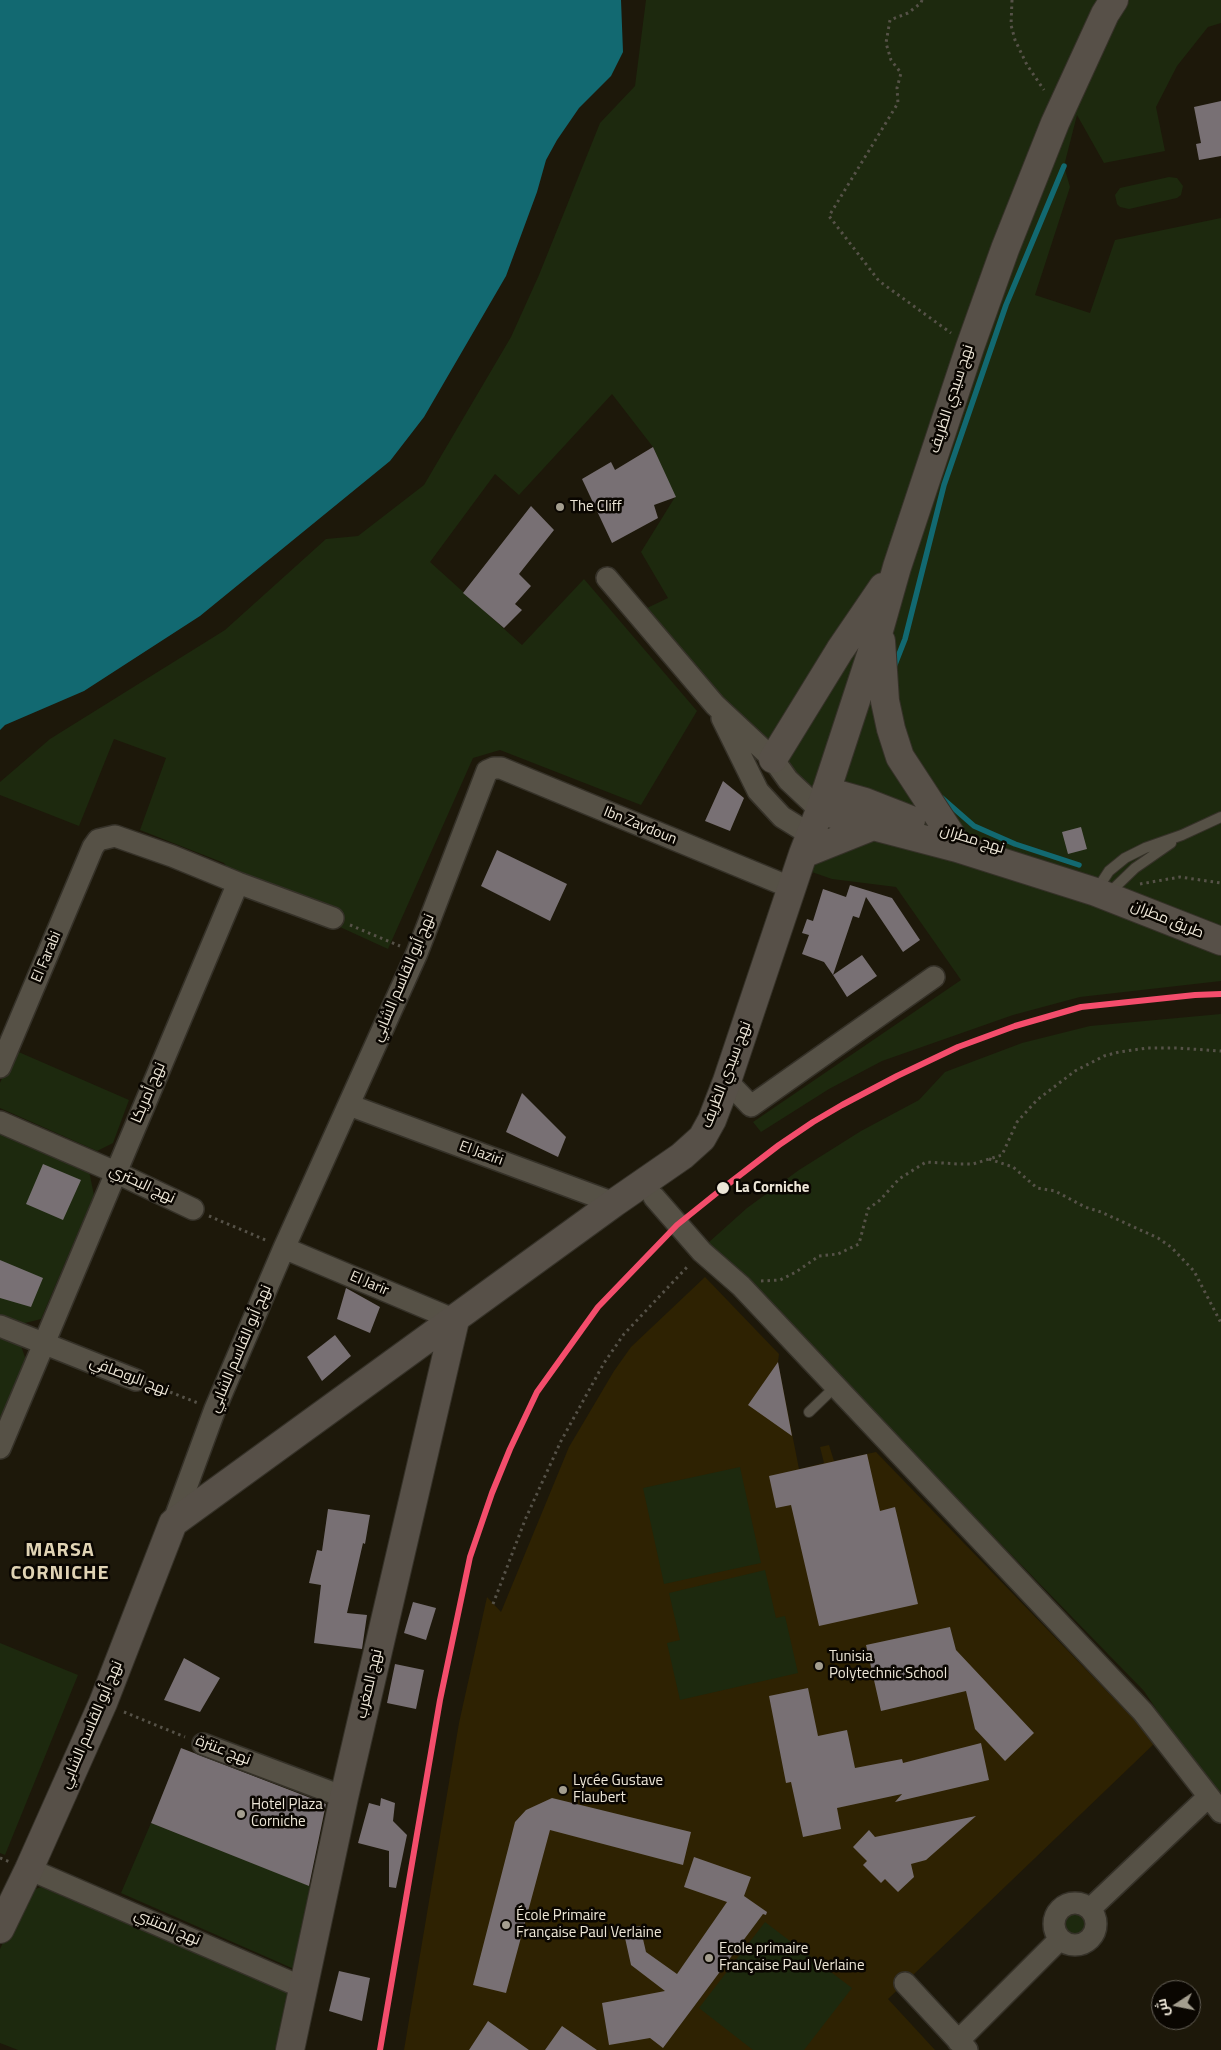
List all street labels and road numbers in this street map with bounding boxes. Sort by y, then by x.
street label: نهج سيدي الظريف [926,342,978,456]
street label: Ibn Zaydoun [601,803,679,849]
street label: نهج مطران [938,822,1006,858]
street label: طريق مطران [1128,897,1206,943]
street label: نهج أبو القاسم الشابي [369,911,439,1045]
street label: El Farabi [28,929,66,985]
street label: نهج سيدي الظريف [698,1019,756,1131]
street label: نهج أمريكا [128,1060,170,1126]
street label: El Jaziri [457,1138,505,1170]
street label: نهج البحتري [106,1162,178,1208]
street label: El Jarir [347,1268,391,1300]
street label: نهج أبو القاسم الشابي [206,1282,276,1416]
street label: نهج الروصافي [87,1354,171,1400]
street label: نهج المغرب [353,1647,387,1721]
street label: نهج أبو القاسم الشابي [57,1658,127,1792]
street label: نهج عنترة [193,1732,253,1770]
street label: نهج المتنبي [131,1906,203,1950]

